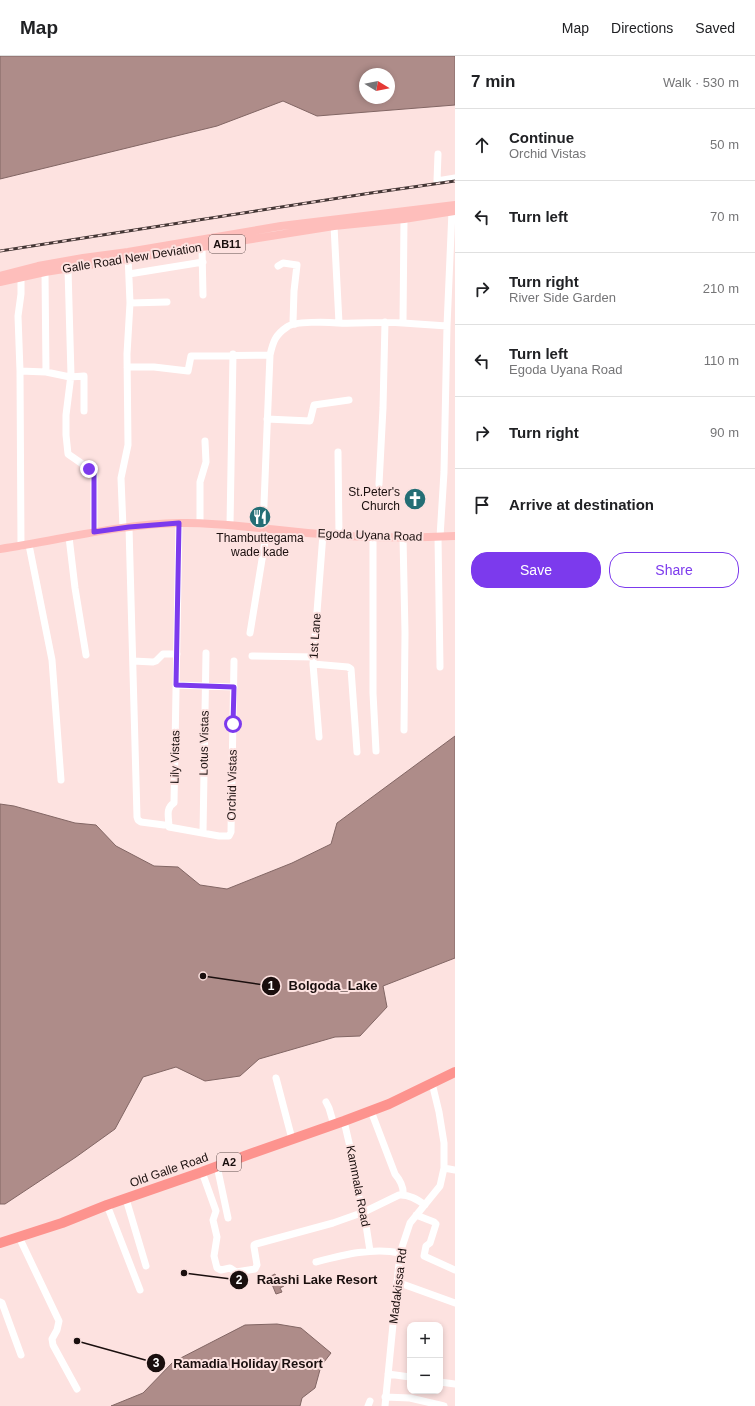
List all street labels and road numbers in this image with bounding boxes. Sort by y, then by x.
road number: AB11 [209,235,245,253]
street label: Galle Road New Deviation [61,240,203,276]
street label: Egoda Uyana Road [317,526,423,544]
street label: 1st Lane [306,612,324,659]
street label: Lotus Vistas [196,710,212,776]
street label: Lily Vistas [168,730,182,784]
street label: Orchid Vistas [224,749,240,821]
street label: Kammala Road [343,1144,373,1228]
street label: Old Galle Road [128,1150,210,1190]
road number: A2 [217,1153,241,1171]
street label: Madakissa Rd [386,1247,410,1325]

